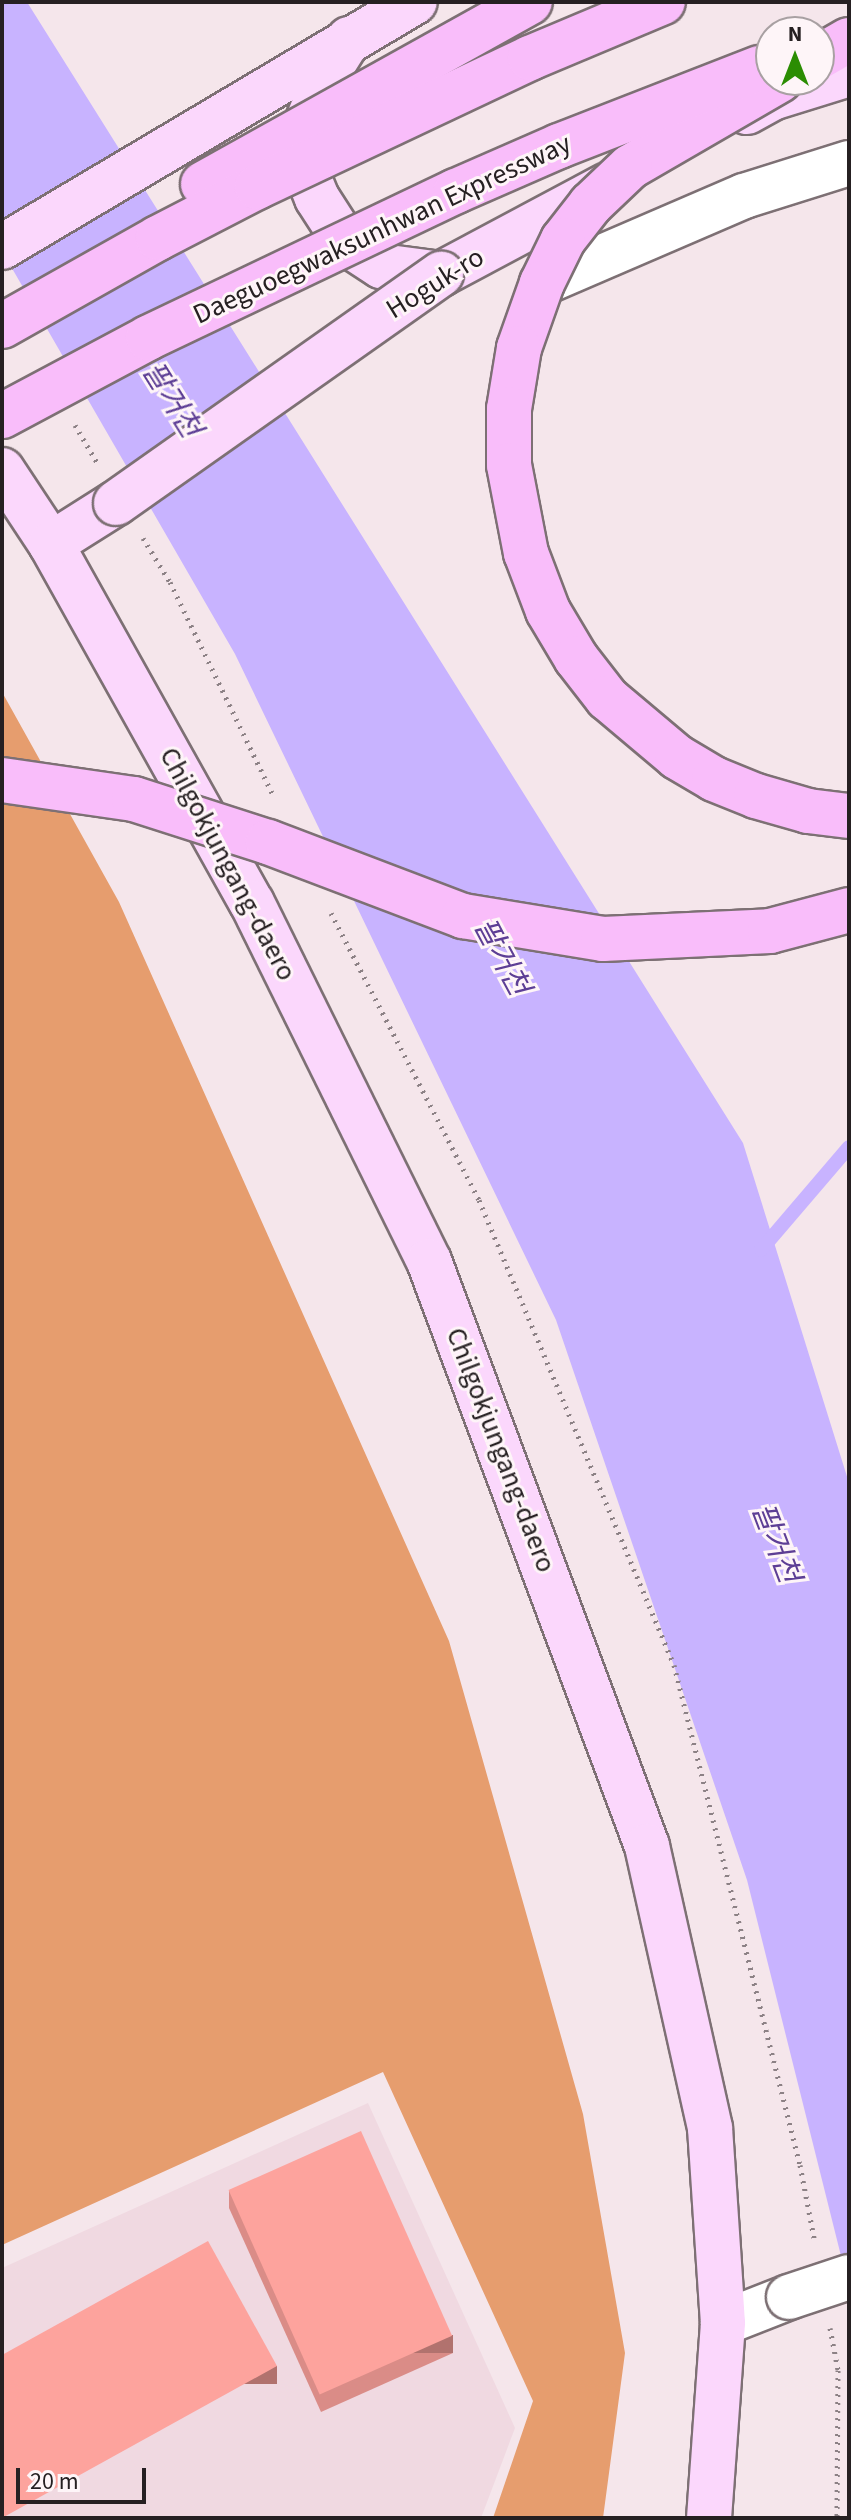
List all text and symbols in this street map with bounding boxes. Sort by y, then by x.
north arrow [755,16,835,96]
text: N [788,18,802,50]
street label: Daeguoegwaksunhwan Expressway [188,126,576,332]
street label: Hoguk-ro [380,240,490,326]
water label: 팔거천 [134,355,208,445]
street label: Chilgokjungang-daero [152,742,304,986]
water label: 팔거천 [466,912,536,1002]
street label: Chilgokjungang-daero [439,1323,563,1577]
water label: 팔거천 [743,1498,807,1588]
scale bar [20,2452,150,2502]
text: 20 m [30,2464,79,2499]

